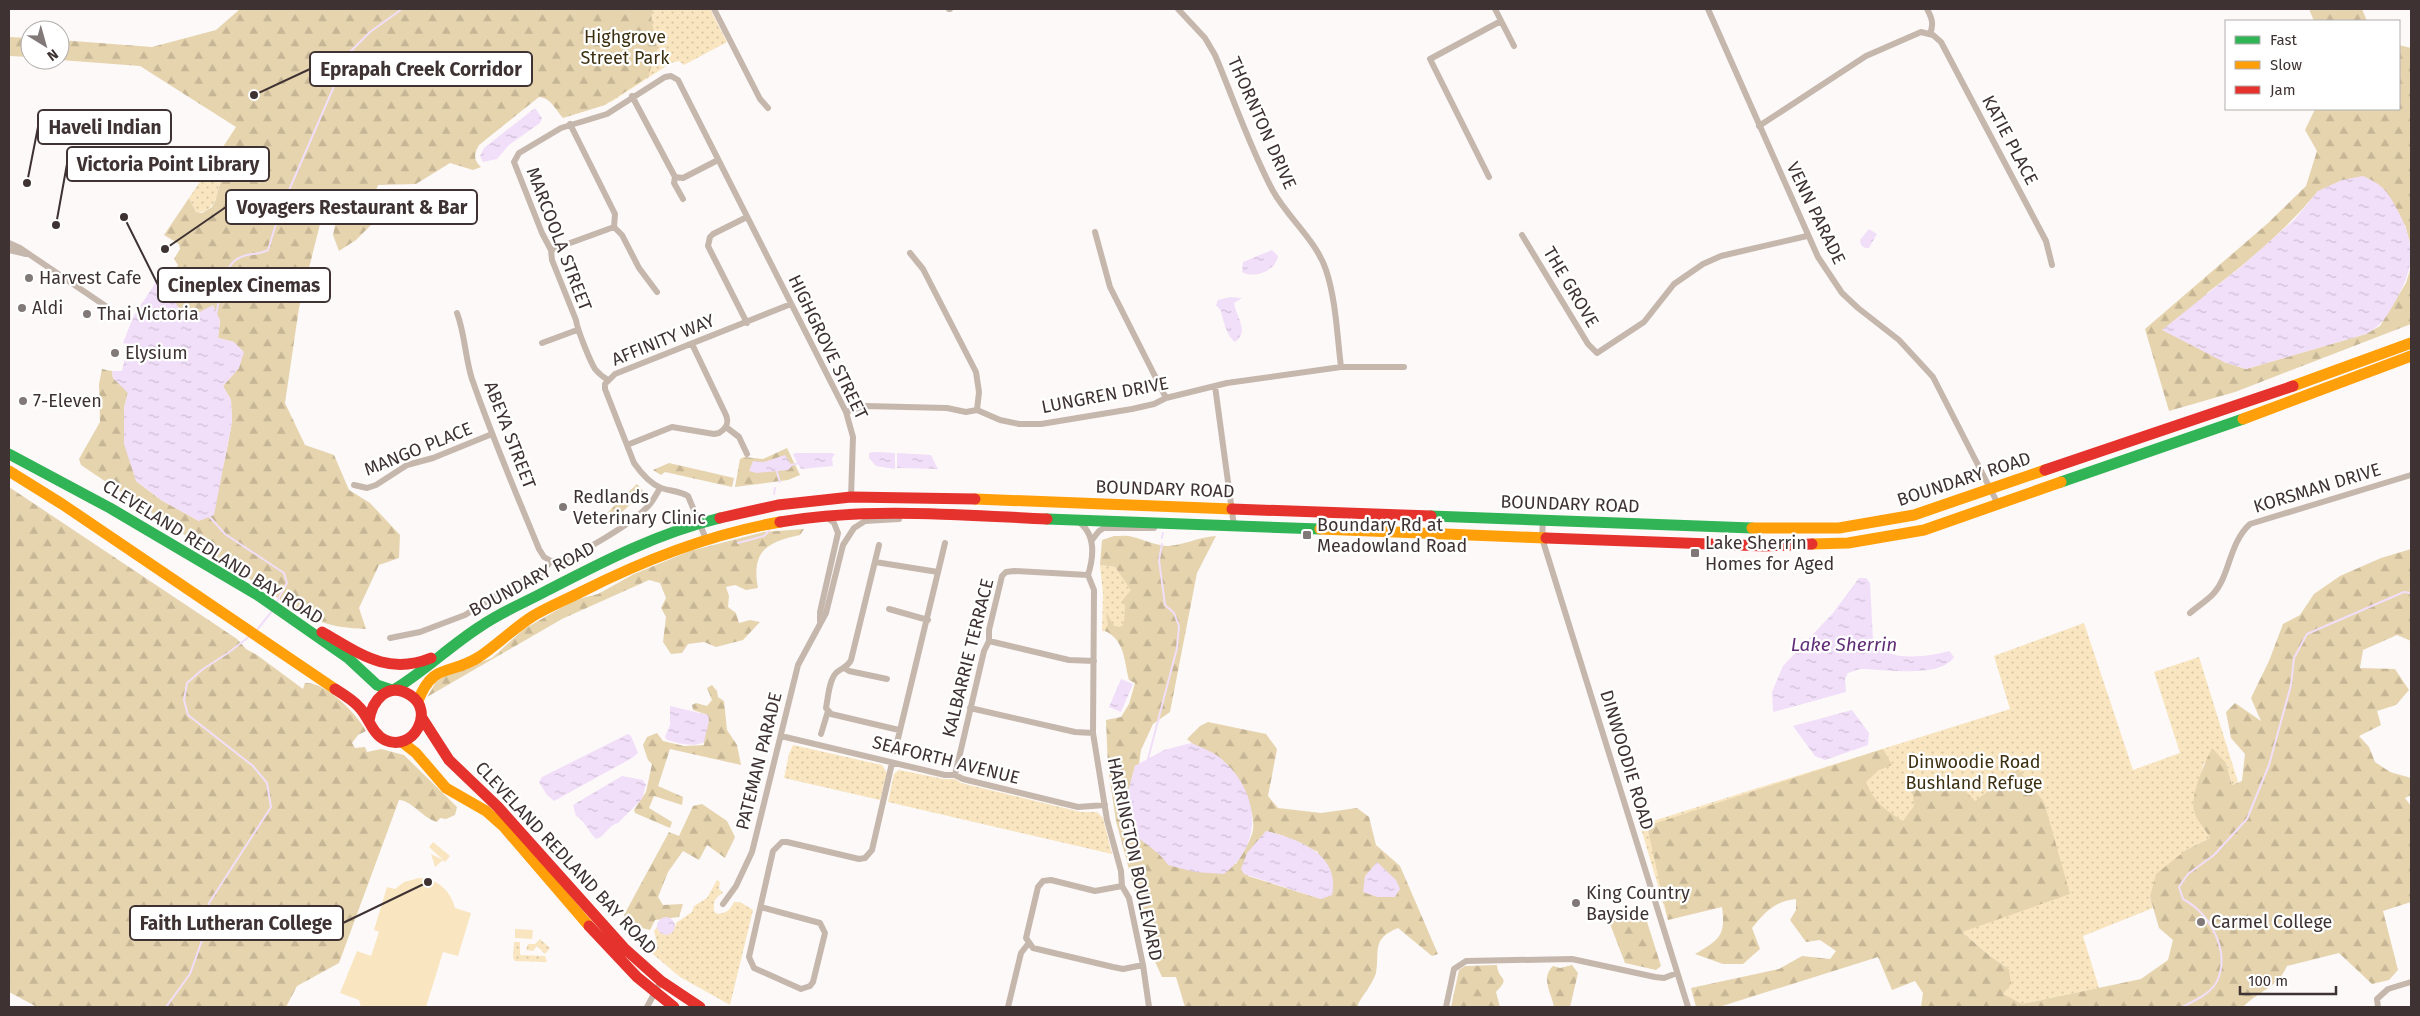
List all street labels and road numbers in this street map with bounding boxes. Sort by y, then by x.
street label: THORNTON DRIVE [1223,53,1301,193]
street label: KATIE PLACE [1977,91,2043,189]
street label: VENN PARADE [1782,158,1850,268]
street label: MARCOOLA STREET [522,164,597,314]
street label: THE GROVE [1538,243,1604,331]
street label: HIGHGROVE STREET [783,271,873,424]
street label: AFFINITY WAY [608,309,718,371]
street label: LUNGREN DRIVE [1040,372,1170,418]
street label: ABEYA STREET [479,378,541,492]
street label: MANGO PLACE [361,417,475,481]
street label: BOUNDARY ROAD [1894,447,2034,511]
street label: KORSMAN DRIVE [2251,458,2383,518]
street label: CLEVELAND REDLAND BAY ROAD [99,475,327,629]
street label: BOUNDARY ROAD [1095,476,1235,502]
street label: BOUNDARY ROAD [1500,491,1640,517]
street label: BOUNDARY ROAD [465,537,599,621]
street label: KALBARRIE TERRACE [938,576,998,740]
street label: DINWOODIE ROAD [1595,687,1659,833]
street label: PATEMAN PARADE [731,690,787,832]
street label: SEAFORTH AVENUE [870,731,1022,789]
street label: HARRINGTON BOULEVARD [1103,755,1167,963]
street label: CLEVELAND REDLAND BAY ROAD [471,757,661,959]

